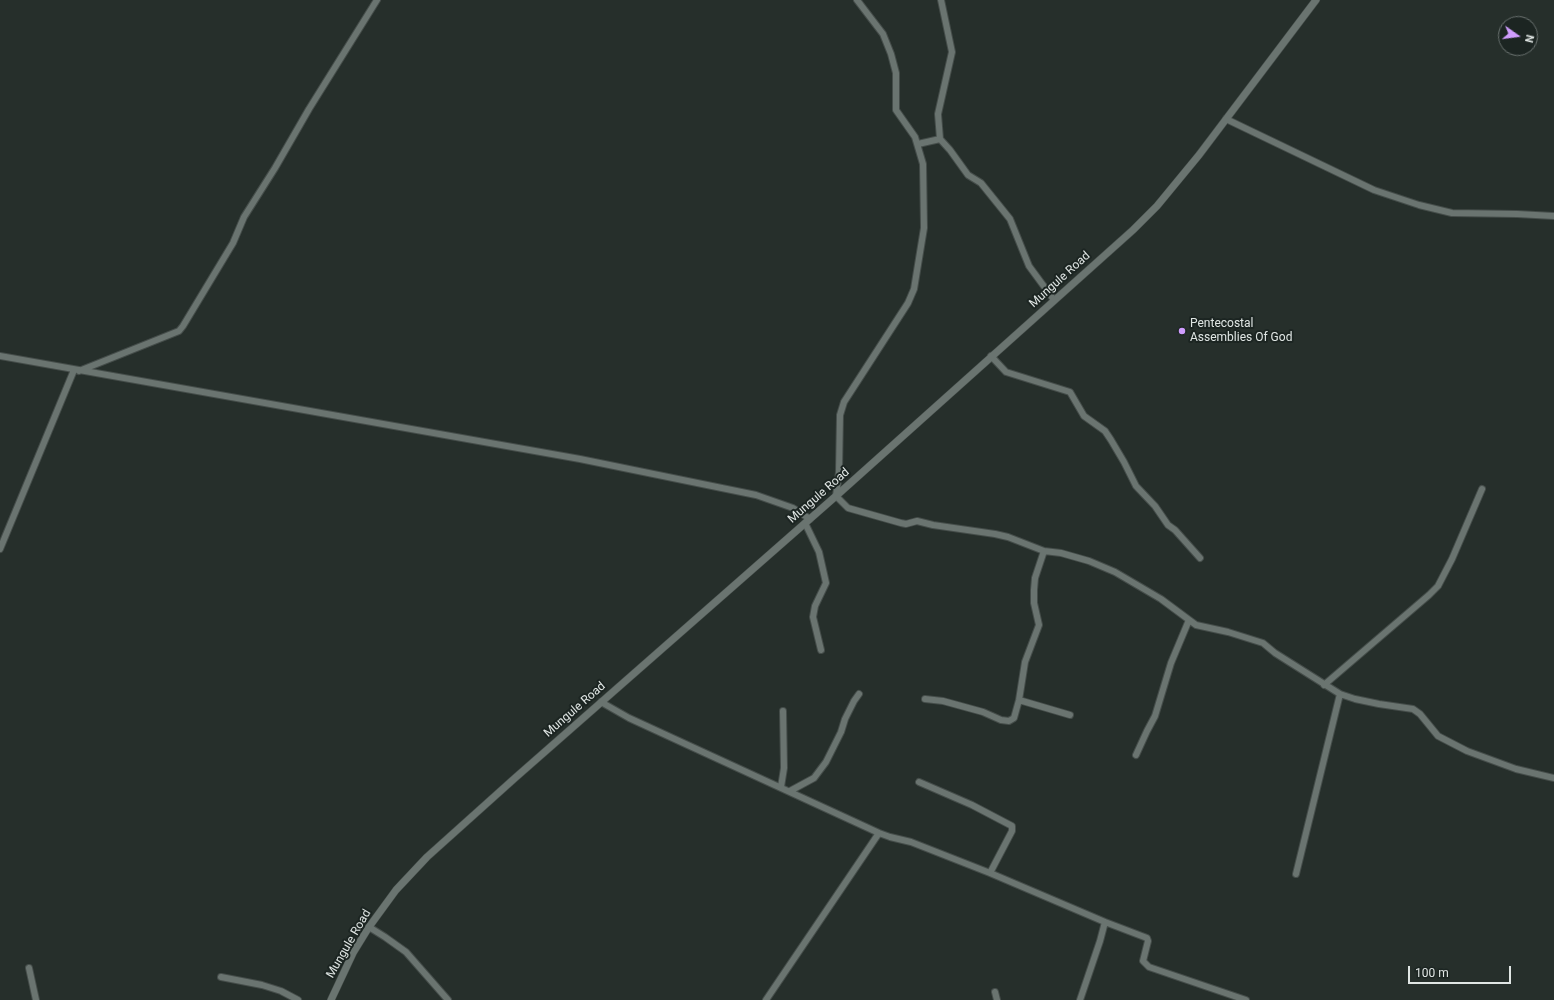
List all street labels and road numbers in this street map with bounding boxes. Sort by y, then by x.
street label: Mungule Road [1027,249,1093,311]
street label: Mungule Road [785,465,853,527]
street label: Mungule Road [541,679,609,741]
street label: Mungule Road [324,907,374,981]

